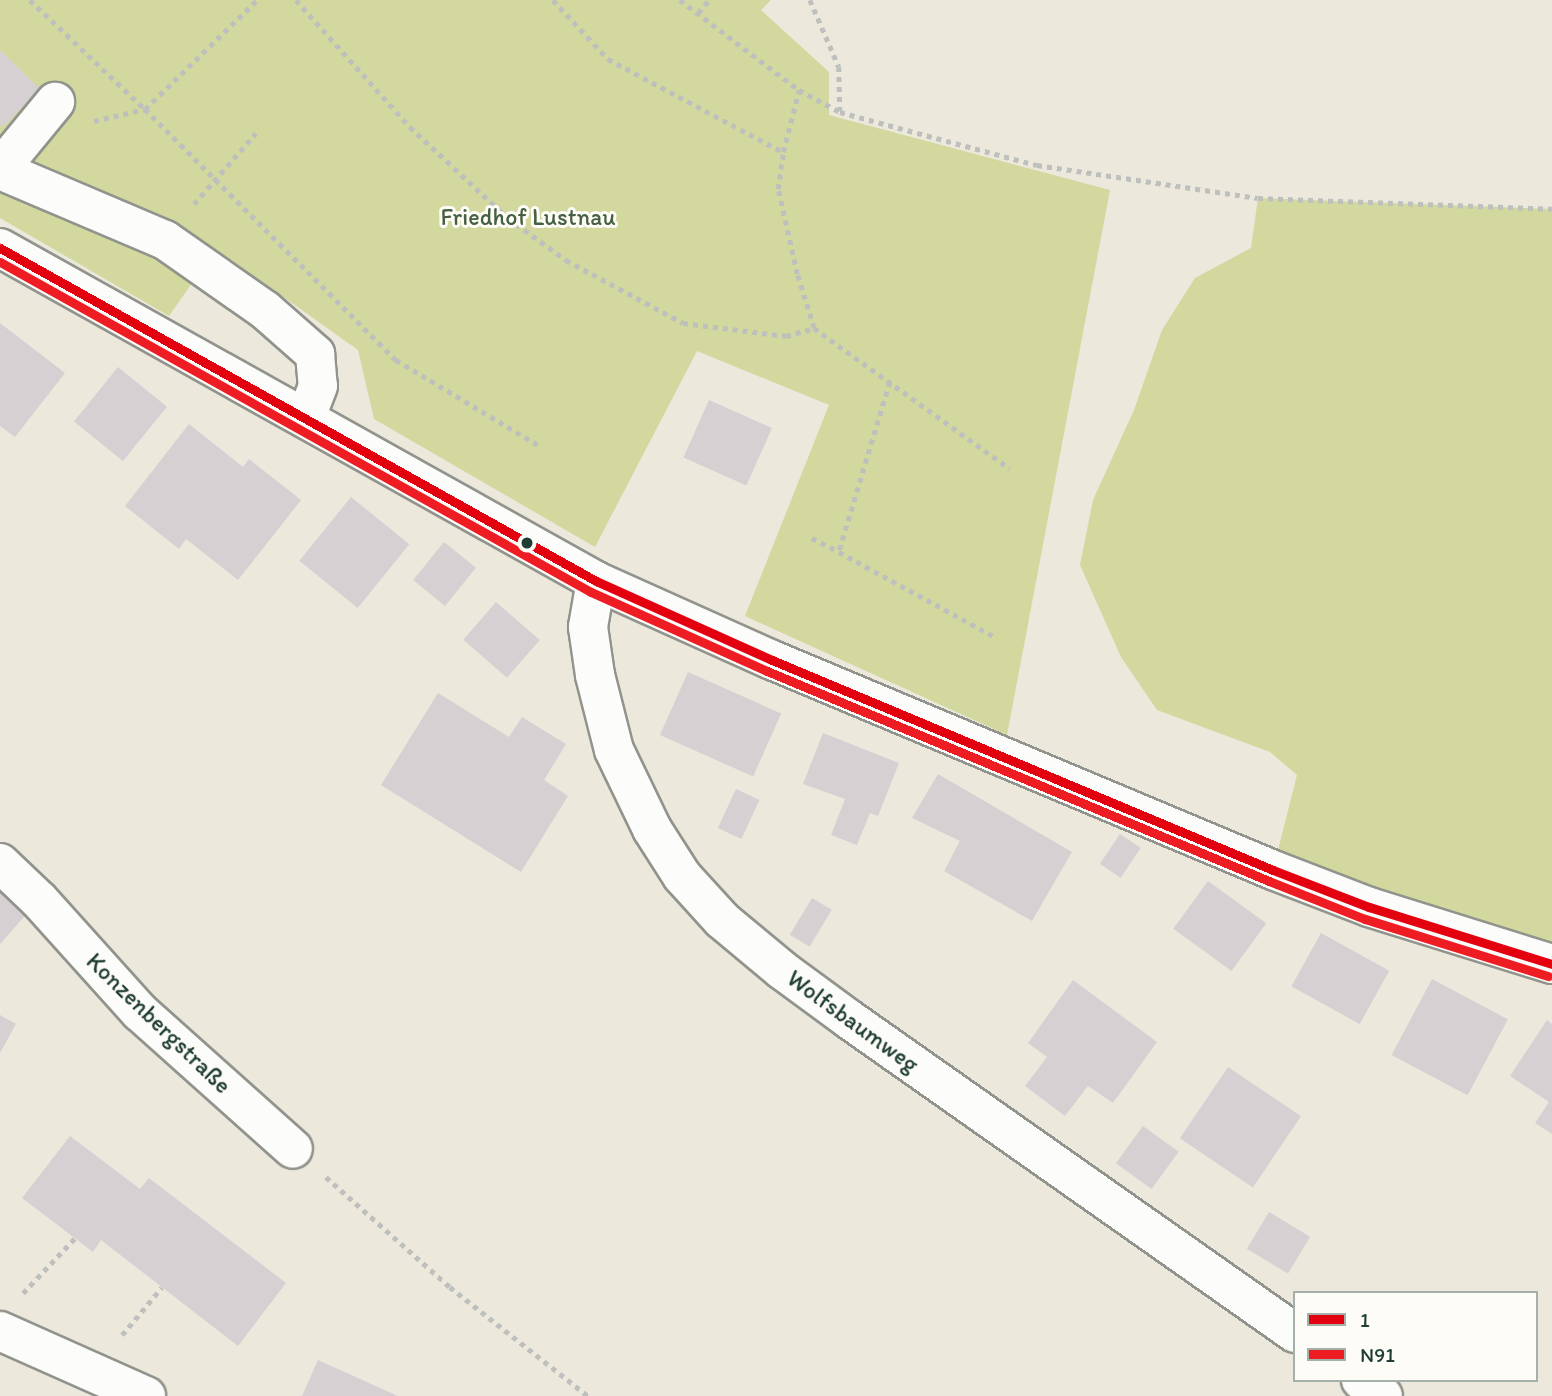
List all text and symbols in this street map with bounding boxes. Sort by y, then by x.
park label: Friedhof Lustnau [440,203,616,231]
unlabelled marker [520,536,534,550]
street label: Konzenbergstraße [81,947,237,1099]
street label: Wolfsbaumweg [782,964,924,1078]
legend [1293,1291,1538,1382]
text: 1 [1360,1307,1370,1332]
text: N91 [1360,1342,1395,1367]

